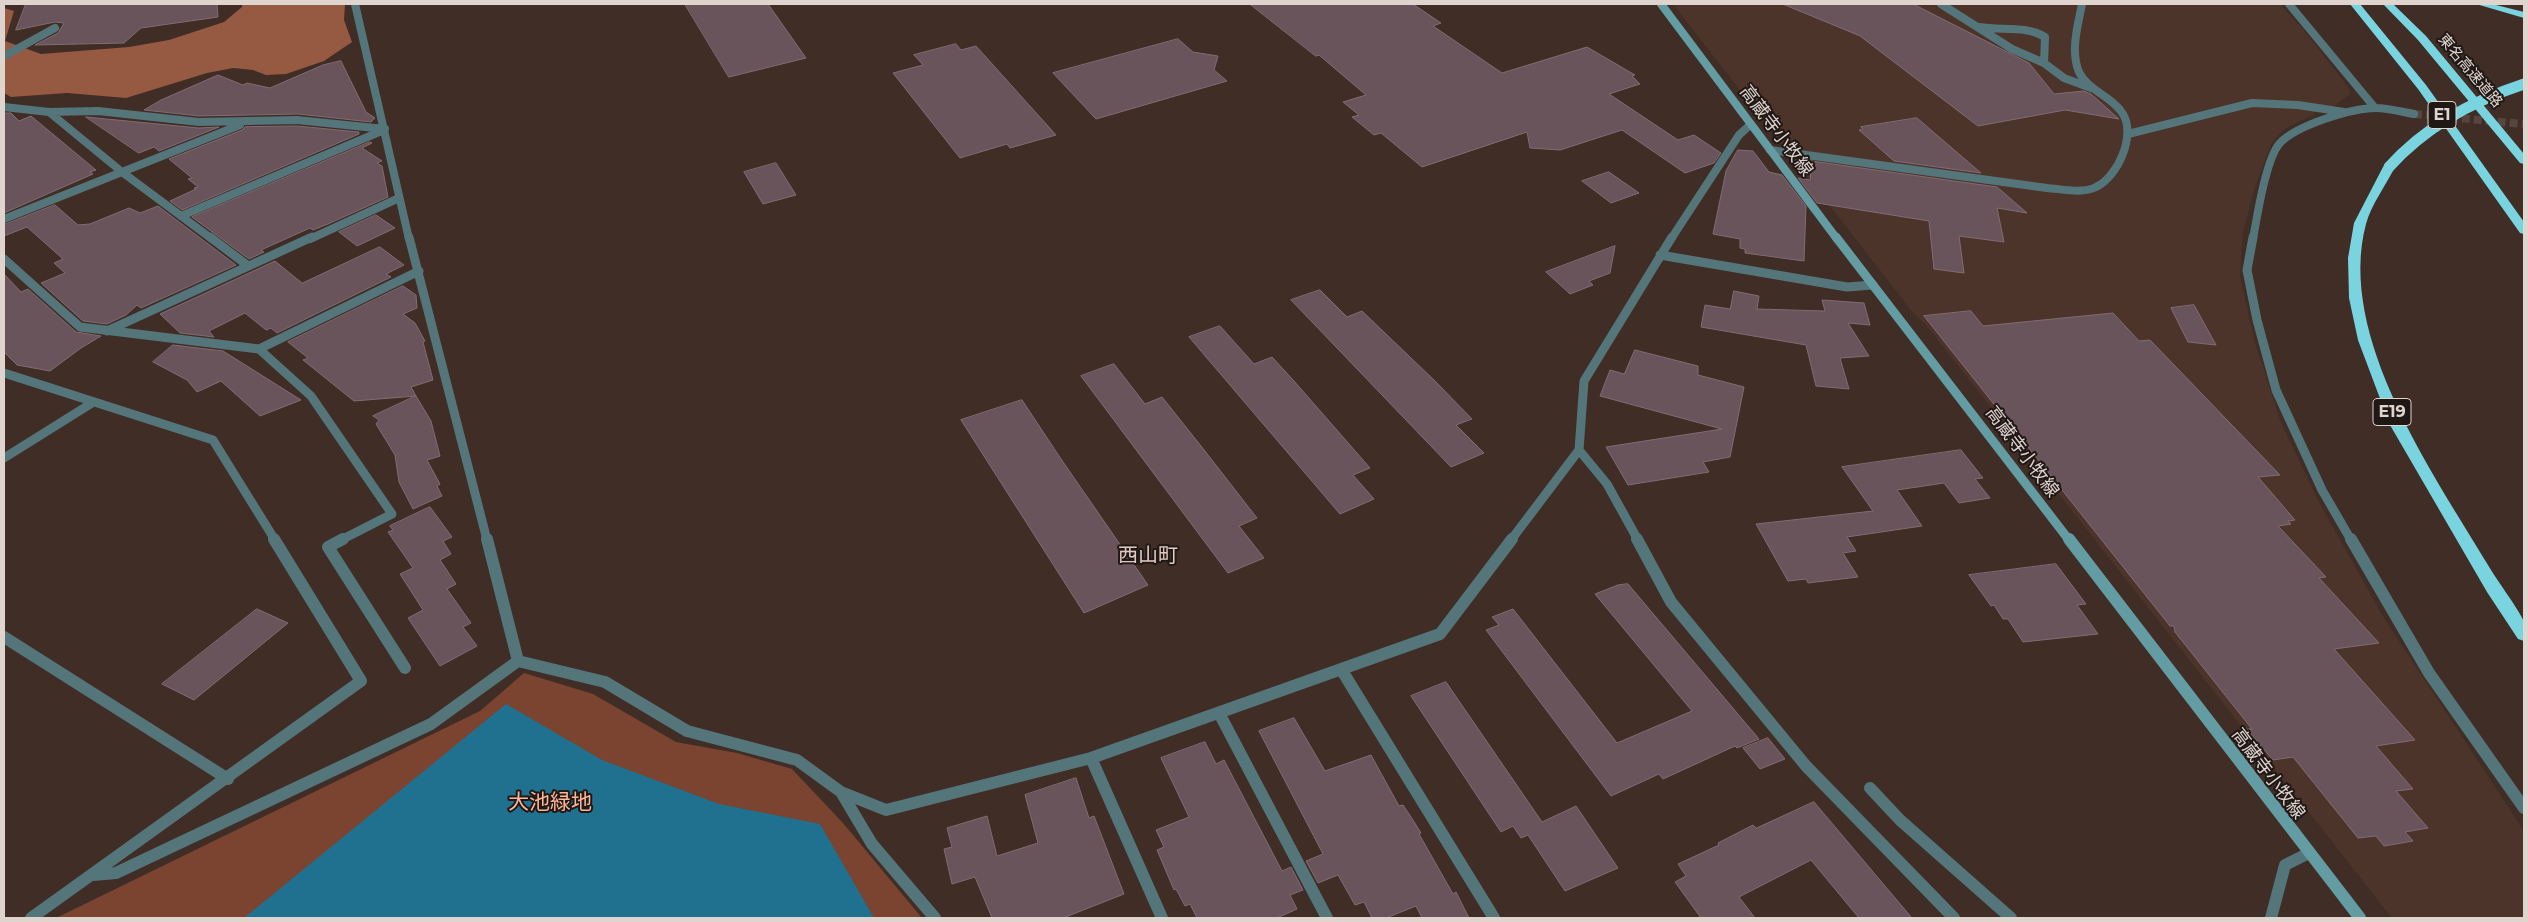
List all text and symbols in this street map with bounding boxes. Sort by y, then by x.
street label: 東名高速道路 [2434,31,2506,111]
street label: 高蔵寺小牧線 [1735,81,1817,181]
road number: E1 [2428,102,2456,128]
road number: E19 [2373,398,2411,426]
street label: 高蔵寺小牧線 [1981,402,2063,502]
district label: 西山町 [1118,544,1178,568]
street label: 高蔵寺小牧線 [2227,724,2309,824]
park label: 大池緑地 [508,790,592,816]

